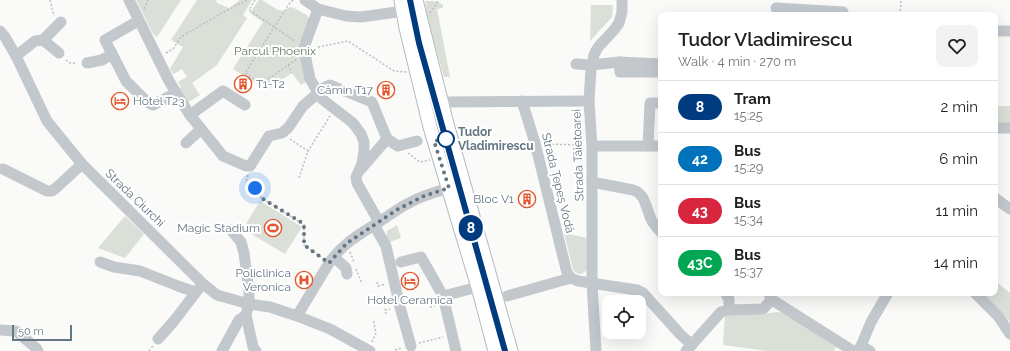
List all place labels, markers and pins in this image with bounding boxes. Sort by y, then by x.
building icon: T1-T2 [233,74,253,94]
place label: T1-T2 [256,77,285,91]
building icon: Cămin T17 [376,80,396,100]
place label: Cămin T17 [317,83,374,97]
hotel icon: Hotel T23 [110,91,130,111]
place label: Hotel T23 [133,94,185,108]
place label: Tudor Vladimirescu [458,125,534,153]
marker: Tudor Vladimirescu [437,130,455,148]
building icon: Bloc V1 [517,189,537,209]
place label: Bloc V1 [473,192,514,206]
sports icon: Magic Stadium [263,218,283,238]
place label: Magic Stadium [177,221,260,235]
place label: Policlinica Veronica [235,266,291,294]
hospital icon: Policlinica Veronica [294,270,314,290]
hotel icon: Hotel Ceramica [400,271,420,291]
place label: Hotel Ceramica [367,293,453,307]

